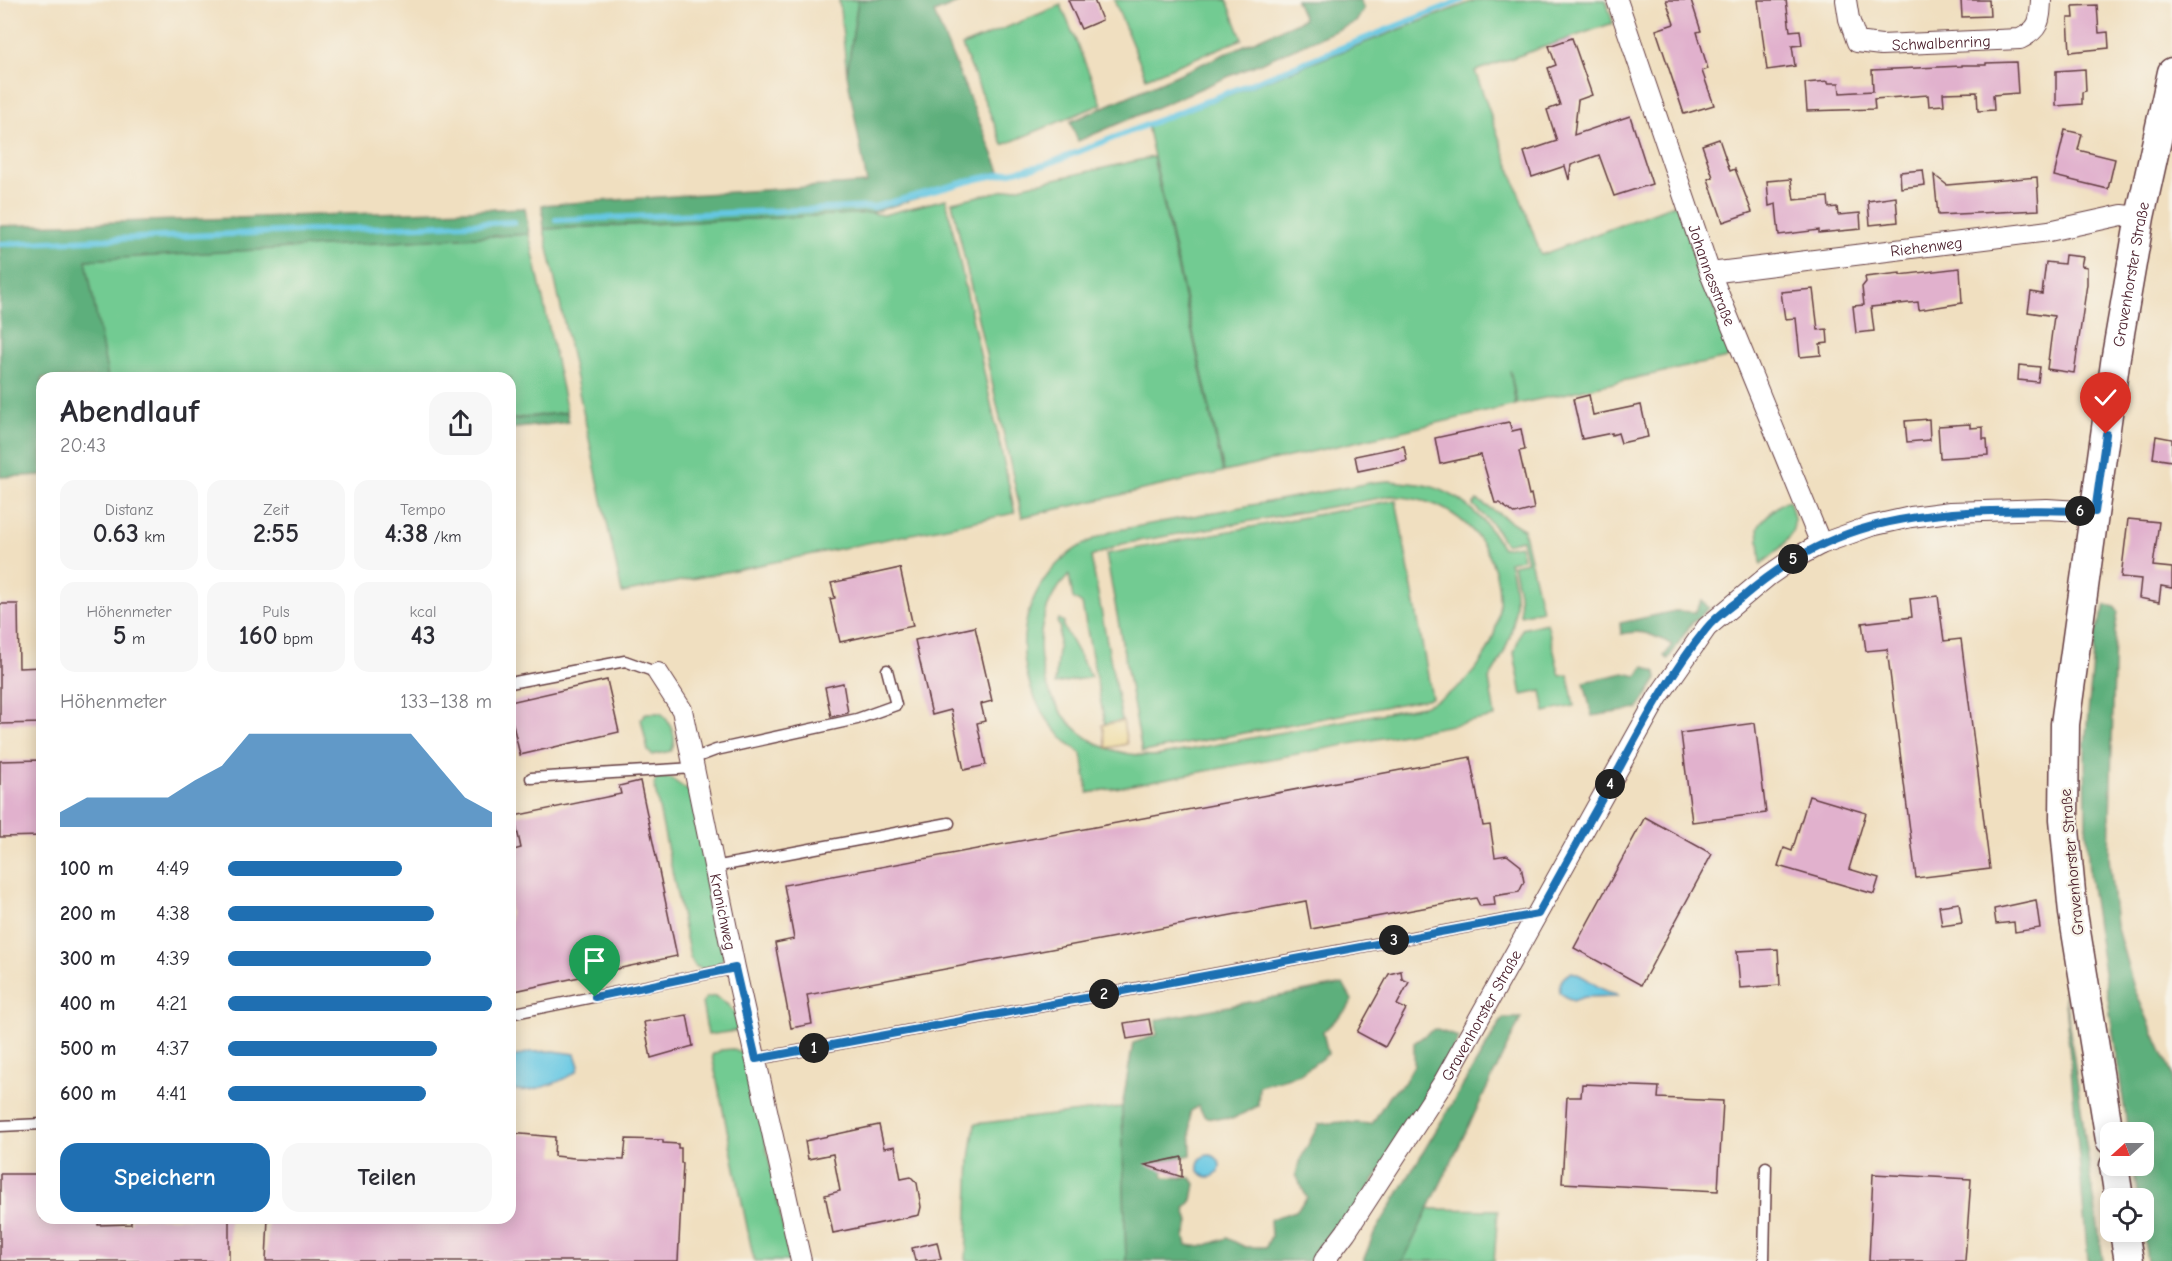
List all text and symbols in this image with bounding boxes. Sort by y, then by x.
street label: Schwalbenring [1891,32,1991,55]
street label: Gravenhorster Straße [2110,200,2153,348]
street label: Johannesstraße [1684,222,1739,329]
street label: Riehenweg [1889,234,1964,261]
pin [2080,372,2131,434]
icon: check [2089,381,2122,414]
text: Abendlauf [60,392,199,430]
button: share [429,392,492,455]
text: 20:43 [60,434,106,457]
pin: 6 [2065,496,2095,526]
text: Distanz [105,501,153,519]
text: Zeit [263,501,289,519]
text: Tempo [400,501,446,519]
text: 6 [2076,502,2084,520]
text: 0.63 [93,519,139,549]
text: 2:55 [253,519,299,549]
text: 4:38 [384,519,428,549]
text: km [139,528,165,546]
text: /km [428,528,462,546]
pin: 5 [1778,544,1808,574]
text: 5 [1789,550,1797,568]
text: Höhenmeter [86,603,172,621]
text: Puls [262,603,290,621]
text: kcal [410,603,436,621]
text: 5 [113,621,127,651]
text: 160 [239,621,278,651]
text: 43 [410,621,436,651]
text: m [127,630,145,648]
text: bpm [278,630,313,648]
text: Höhenmeter [60,690,167,713]
text: 133–138 m [400,690,492,713]
pin: 4 [1595,769,1625,799]
text: 4 [1606,775,1614,793]
street label: Gravenhorster Straße [2057,788,2087,936]
text: 100 m [60,857,114,880]
text: 4:49 [156,857,190,880]
street label: Kranichweg [706,872,739,952]
text: 200 m [60,902,116,925]
text: 4:38 [156,902,190,925]
pin: 3 [1379,925,1409,955]
text: 3 [1390,931,1398,949]
pin [569,935,620,997]
icon: arrive [578,944,611,977]
text: 300 m [60,947,116,970]
text: 4:39 [156,947,190,970]
street label: Gravenhorster Straße [1438,947,1525,1084]
pin: 2 [1089,979,1119,1009]
text: 2 [1100,985,1108,1003]
text: 400 m [60,992,115,1015]
text: 4:21 [156,992,188,1015]
pin: 1 [799,1033,829,1063]
text: 500 m [60,1037,117,1060]
text: 4:37 [156,1037,189,1060]
text: 1 [811,1039,817,1057]
text: 600 m [60,1082,116,1105]
text: 4:41 [156,1082,187,1105]
north arrow [2100,1122,2154,1176]
map controls [2100,1122,2154,1242]
button: Speichern [60,1143,270,1212]
button: Teilen [282,1143,492,1212]
button: locate [2100,1188,2154,1242]

